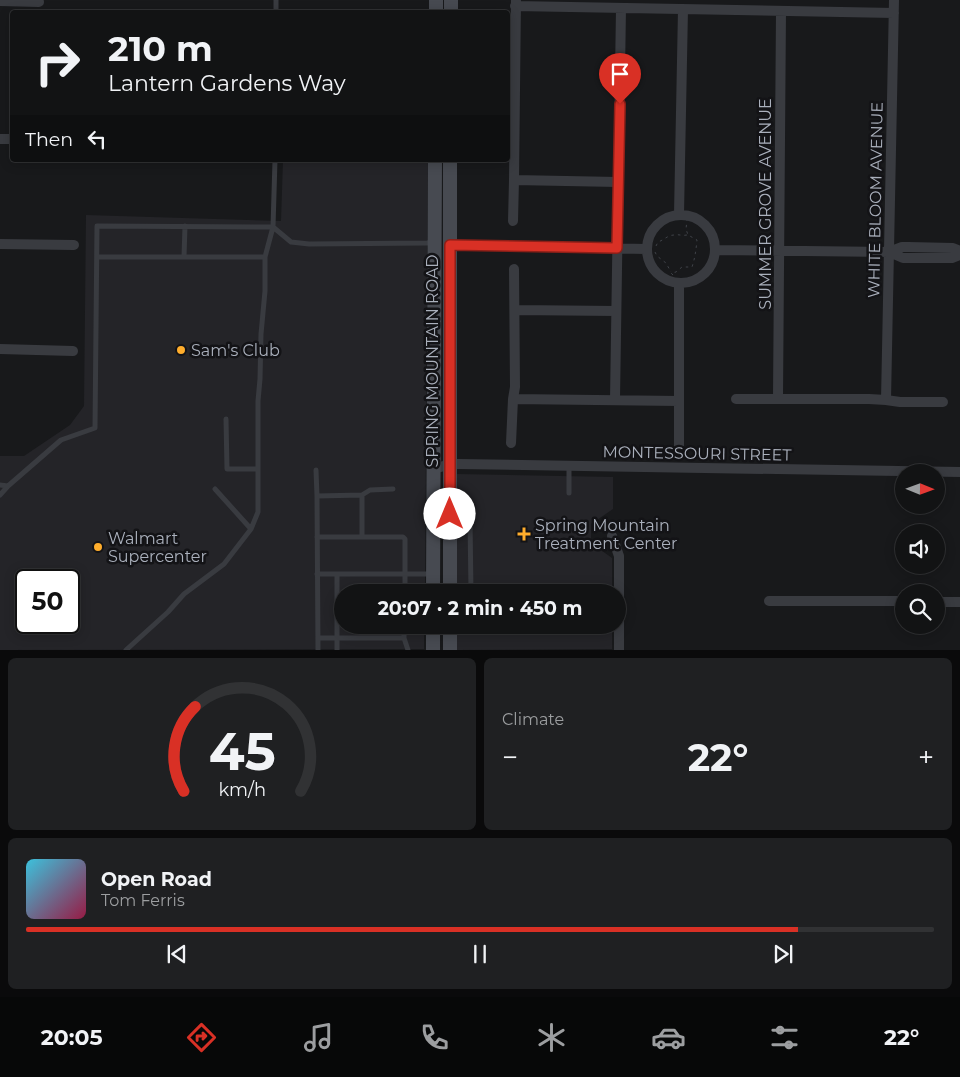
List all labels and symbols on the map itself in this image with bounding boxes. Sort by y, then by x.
pin [599,53,641,104]
street label: SUMMER GROVE AVENUE [756,98,775,310]
street label: WHITE BLOOM AVENUE [864,102,887,298]
street label: SPRING MOUNTAIN ROAD [423,254,442,468]
place label: Sam's Club [191,341,280,360]
marker: Sam's Club [175,344,187,356]
street label: MONTESSOURI STREET [602,442,792,465]
north arrow [895,464,945,514]
position arrow [423,487,475,539]
place label: Spring Mountain Treatment Center [535,516,677,553]
marker: Spring Mountain Treatment Center [517,527,531,541]
place label: Walmart Supercenter [108,529,207,566]
marker: Walmart Supercenter [92,541,104,553]
speed limit sign: 50 [15,569,80,634]

